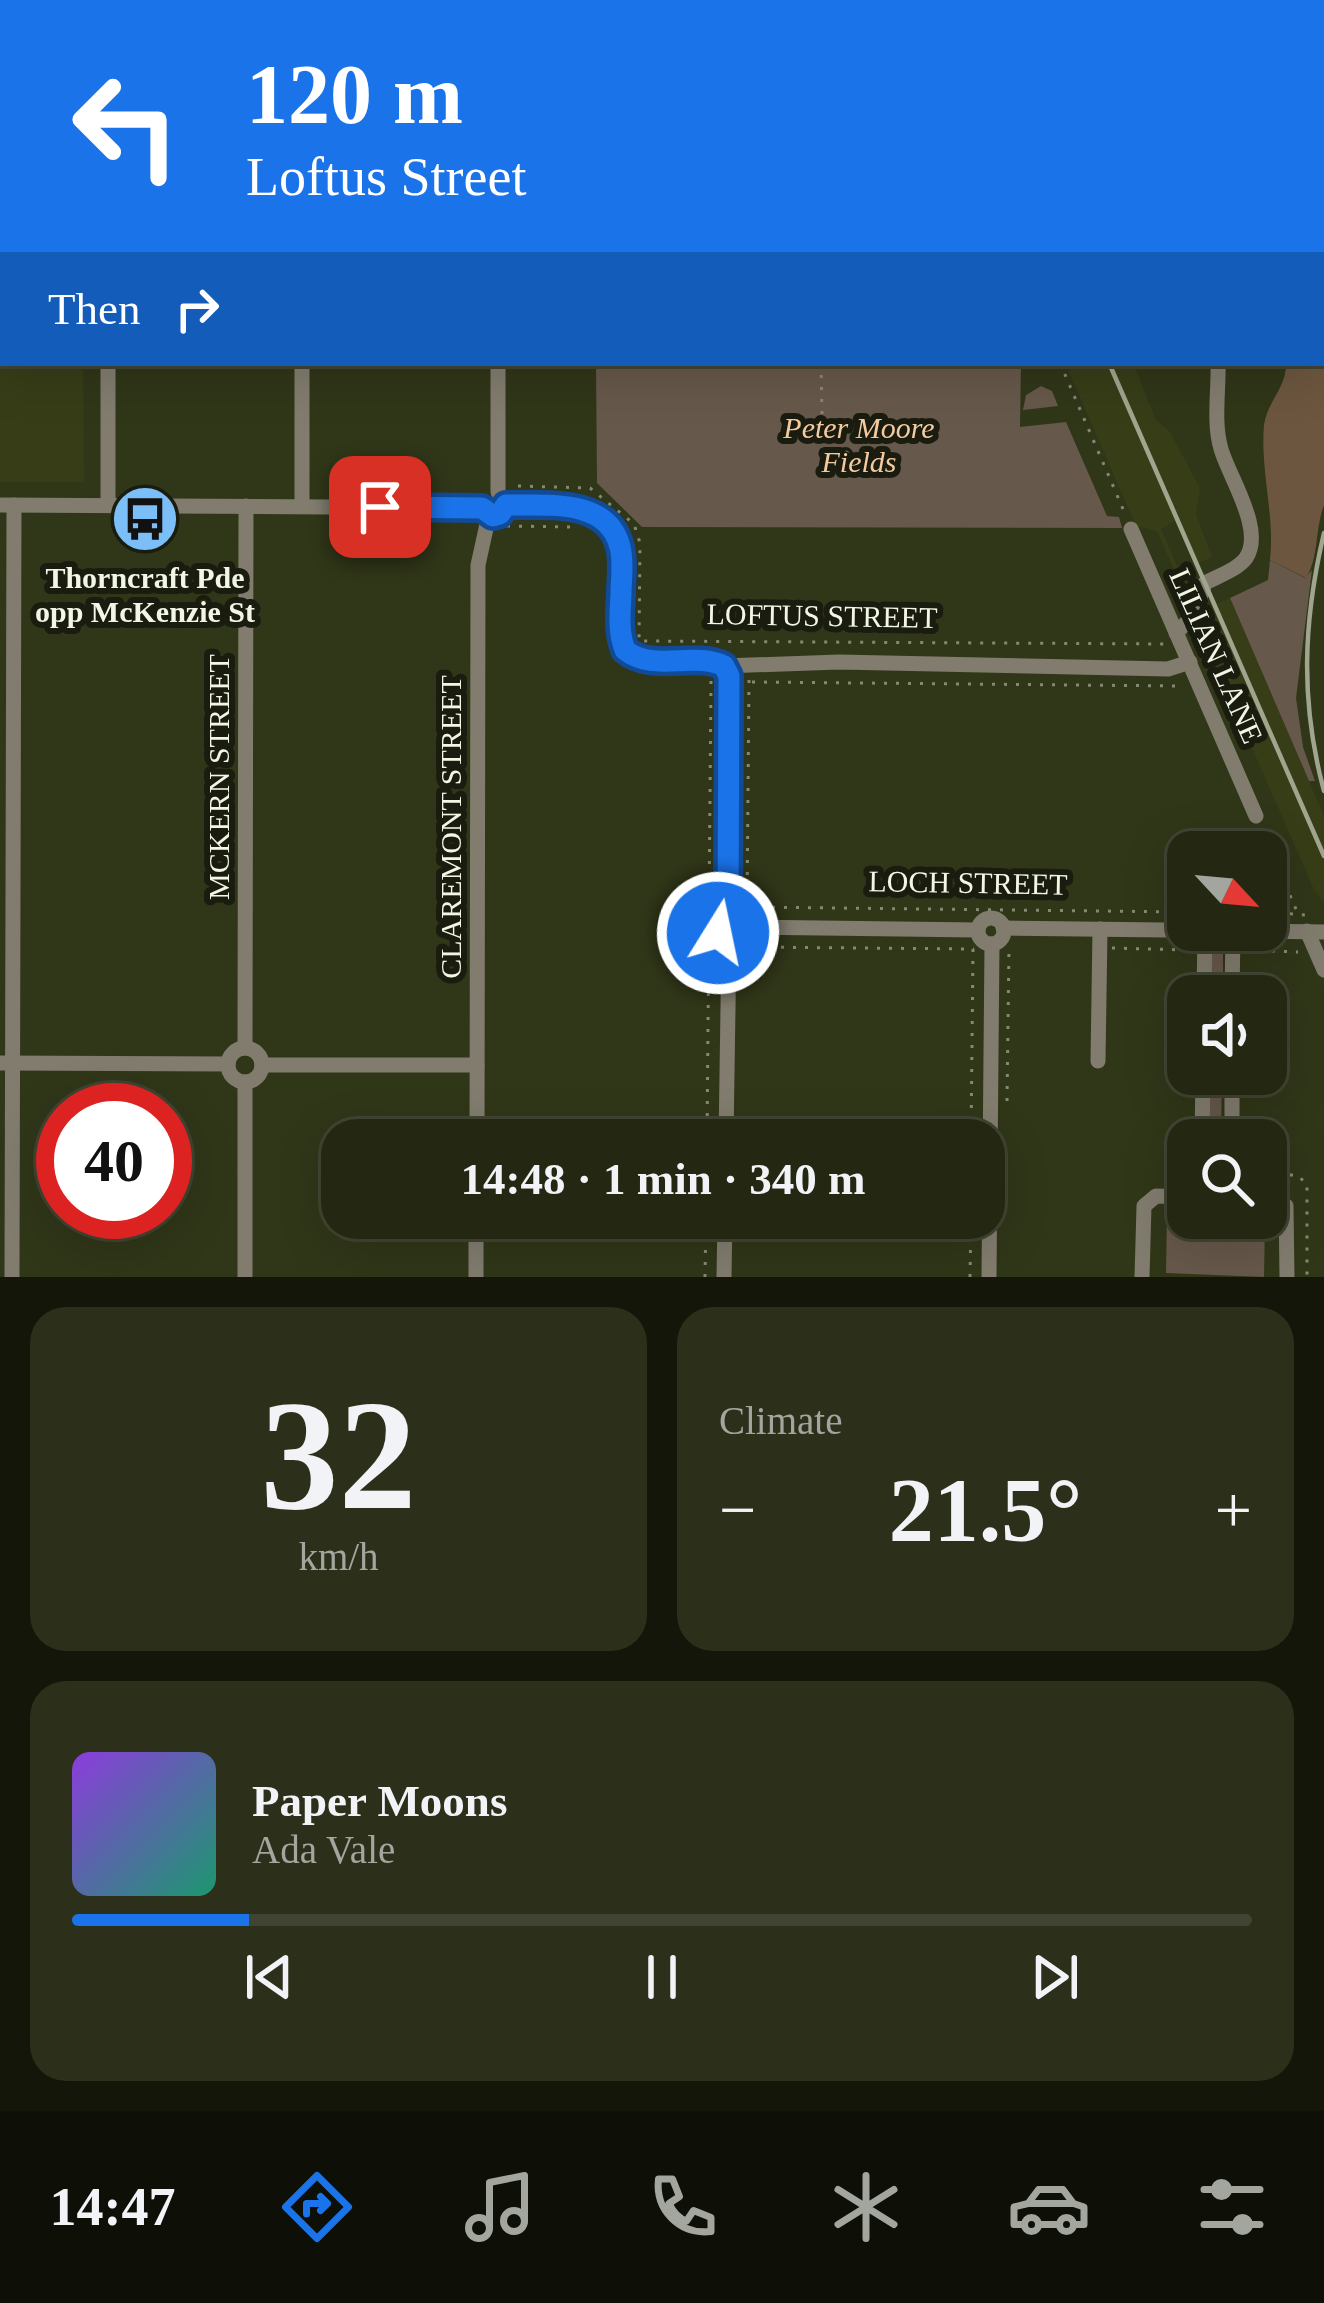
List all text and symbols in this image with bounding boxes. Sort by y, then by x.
icon: left [48,48,204,204]
text: 120 m [246,48,463,141]
text: Loftus Street [246,147,526,207]
icon: right [164,276,230,342]
text: Then [48,284,140,334]
park label: Peter Moore Fields [782,411,935,478]
pin [329,456,431,558]
icon: arrive [347,474,413,540]
bus stop icon: Thorncraft Pde opp McKenzie St [110,484,180,554]
place label: Thorncraft Pde opp McKenzie St [35,561,255,628]
street label: LILIAN LANE [1163,563,1270,748]
street label: LOFTUS STREET [706,597,938,634]
street label: MCKERN STREET [202,654,235,900]
street label: CLAREMONT STREET [434,675,467,979]
north arrow [1167,831,1287,951]
map controls [1167,831,1287,1239]
street label: LOCH STREET [868,864,1068,901]
position arrow [655,870,781,996]
button: sound [1167,975,1287,1095]
speed limit sign: 40 [36,1083,192,1239]
button: search [1167,1119,1287,1239]
text: 14:48 · 1 min · 340 m [461,1154,866,1204]
text: 32 [261,1369,417,1542]
text: Climate [719,1399,842,1442]
text: 21.5° [889,1461,1082,1560]
text: − [719,1473,756,1546]
text: + [1215,1473,1252,1546]
text: km/h [298,1535,379,1578]
text: Paper Moons [252,1776,507,1826]
text: Ada Vale [252,1828,395,1871]
icon: previous [236,1944,302,2010]
icon: pause [629,1944,695,2010]
icon: next [1022,1944,1088,2010]
icon: directions [275,2165,359,2249]
icon: music [458,2165,542,2249]
icon: phone [641,2165,725,2249]
icon: climate [824,2165,908,2249]
icon: car [1007,2165,1091,2249]
icon: filters [1190,2165,1274,2249]
text: 14:47 [50,2177,176,2237]

